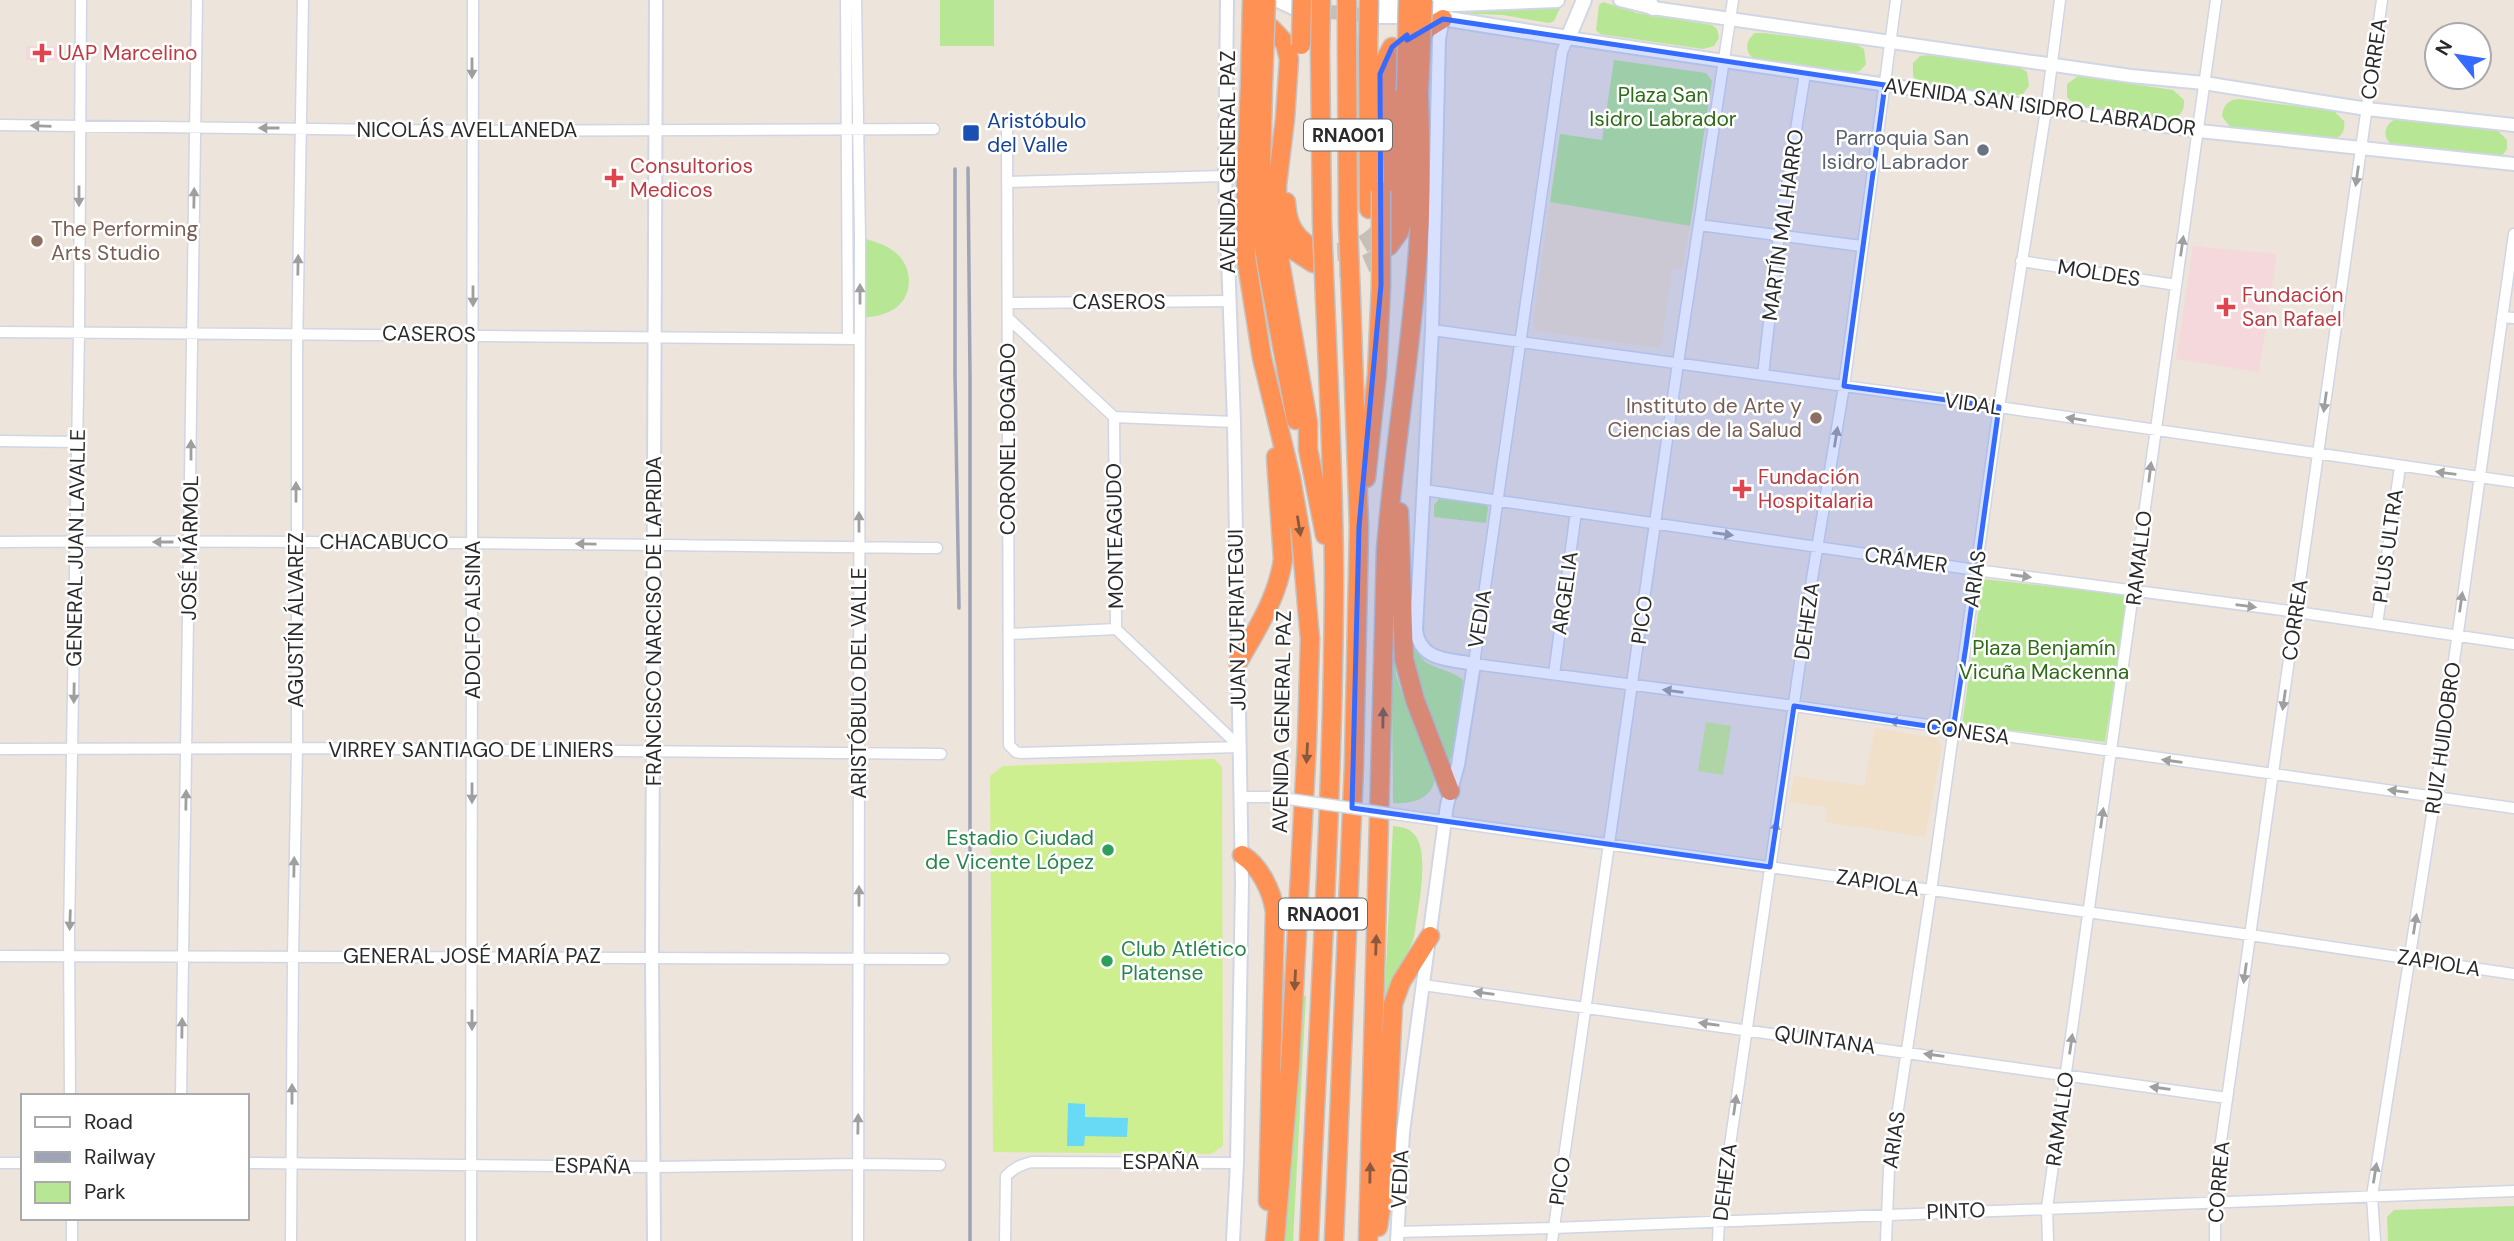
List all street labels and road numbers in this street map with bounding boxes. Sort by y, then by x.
street label: CORREA [2354,16,2394,102]
street label: AVENIDA GENERAL PAZ [1214,50,1242,274]
street label: AVENIDA SAN ISIDRO LABRADOR [1882,71,2198,143]
street label: NICOLÁS AVELLANEDA [356,116,578,144]
road number: RNA001 [1304,119,1392,150]
street label: MARTÍN MALHARRO [1756,127,1810,323]
street label: MOLDES [2056,253,2142,293]
street label: CASEROS [1072,288,1166,316]
street label: CASEROS [382,319,476,349]
street label: CORONEL BOGADO [994,343,1022,535]
street label: VIDAL [1943,386,2003,422]
street label: GENERAL JUAN LAVALLE [60,429,92,667]
street label: FRANCISCO NARCISO DE LAPRIDA [640,456,668,786]
street label: MONTEAGUDO [1100,463,1130,609]
street label: JOSÉ MÁRMOL [175,475,205,621]
street label: PLUS ULTRA [2366,487,2410,605]
street label: RAMALLO [2119,509,2159,607]
street label: CHACABUCO [320,528,448,556]
street label: JUAN ZUFRIATEGUI [1221,529,1253,711]
street label: AGUSTÍN ÁLVAREZ [282,532,310,708]
street label: CRÁMER [1863,540,1949,580]
street label: ADOLFO ALSINA [459,541,487,699]
street label: ARGELIA [1545,549,1585,637]
street label: ARIAS [1957,549,1993,609]
street label: ARISTÓBULO DEL VALLE [845,567,873,799]
street label: CORREA [2275,577,2315,663]
street label: DEHEZA [1788,580,1826,661]
street label: VEDIA [1462,588,1498,650]
street label: PICO [1625,594,1659,646]
street label: AVENIDA GENERAL PAZ [1266,610,1298,834]
street label: RUIZ HUIDOBRO [2418,660,2468,816]
street label: CONESA [1925,712,2012,752]
street label: VIRREY SANTIAGO DE LINIERS [328,736,614,764]
street label: ZAPIOLA [1834,863,1922,903]
road number: RNA001 [1279,898,1367,930]
street label: GENERAL JOSÉ MARÍA PAZ [343,942,601,970]
street label: ZAPIOLA [2395,943,2483,983]
street label: QUINTANA [1773,1019,1877,1061]
street label: RAMALLO [2040,1070,2080,1168]
street label: ARIAS [1876,1110,1912,1170]
street label: CORREA [2201,1140,2237,1224]
street label: DEHEZA [1706,1142,1744,1222]
street label: ESPAÑA [1123,1148,1199,1176]
street label: VEDIA [1384,1149,1416,1209]
street label: ESPAÑA [554,1151,632,1181]
street label: PICO [1543,1155,1577,1207]
street label: PINTO [1926,1196,1986,1226]

